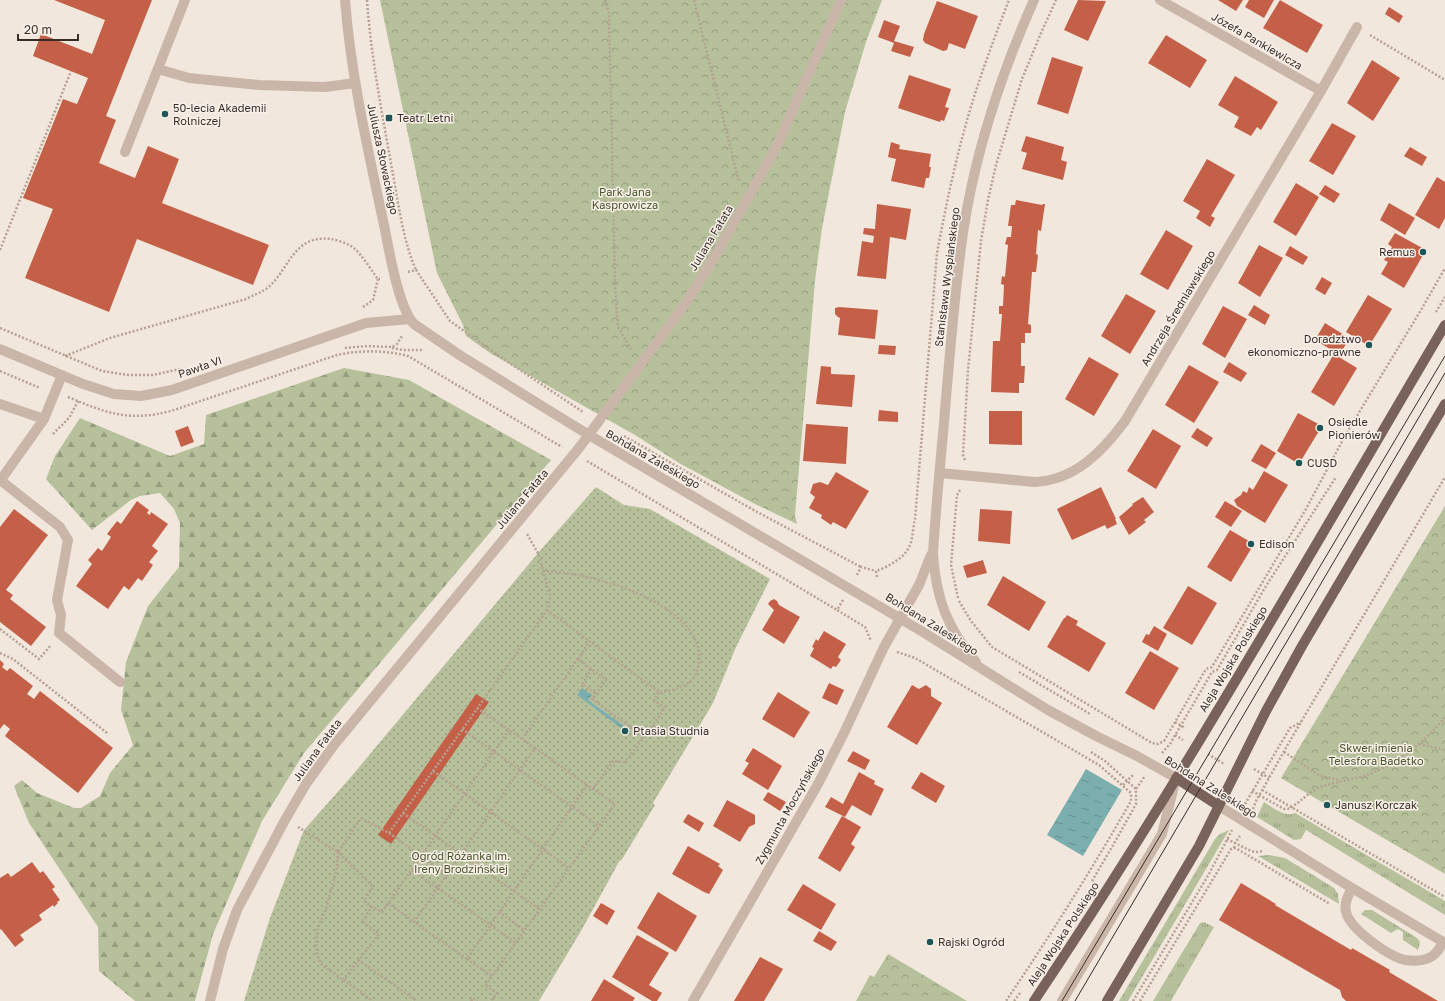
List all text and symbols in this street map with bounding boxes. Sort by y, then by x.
street label: Józefa Pankiewicza [1210,9,1305,72]
scale bar [18,16,78,42]
text: 20 m [24,22,52,37]
place label: 50-lecia Akademii Rolniczej [173,101,267,127]
street label: Juliusza Słowackiego [365,102,402,216]
marker: 50-lecia Akademii Rolniczej [160,109,170,119]
place label: Teatr Letni [397,111,453,124]
marker: Teatr Letni [384,113,394,123]
park label: Park Jana Kasprowicza [592,185,658,211]
street label: Juliana Fałata [686,203,735,273]
street label: Stanisława Wyspiańskiego [931,206,962,347]
place label: Remus [1379,245,1415,258]
street label: Andrzeja Średniawskiego [1138,247,1218,368]
marker: Remus [1418,247,1428,257]
place label: Doradztwo ekonomiczno-prawne [1248,332,1361,358]
marker: Doradztwo ekonomiczno-prawne [1364,340,1374,350]
street label: Pawła VI [176,353,224,380]
place label: Osiedle Pionierów [1328,415,1381,441]
marker: Osiedle Pionierów [1315,423,1325,433]
street label: Bohdana Zaleskiego [604,426,703,491]
place label: CUSD [1307,456,1338,469]
marker: CUSD [1294,458,1304,468]
street label: Juliana Fałata [493,466,550,531]
place label: Edison [1259,537,1295,550]
marker: Edison [1246,539,1256,549]
street label: Bohdana Zaleskiego [884,590,981,658]
street label: Aleja Wojska Polskiego [1196,603,1270,714]
street label: Juliana Fałata [290,716,344,784]
place label: Ptasia Studnia [633,724,709,737]
marker: Ptasia Studnia [620,726,630,736]
park label: Skwer imienia Telesfora Badetko [1328,741,1424,767]
street label: Zygmunta Moczyńskiego [752,745,827,866]
street label: Bohdana Zaleskiego [1163,753,1260,821]
place label: Janusz Korczak [1335,798,1417,811]
marker: Janusz Korczak [1322,800,1332,810]
park label: Ogród Różanka im. Ireny Brodzińskiej [412,849,510,875]
street label: Aleja Wojska Polskiego [1024,879,1101,988]
place label: Rajski Ogród [938,935,1005,948]
marker: Rajski Ogród [925,937,935,947]

